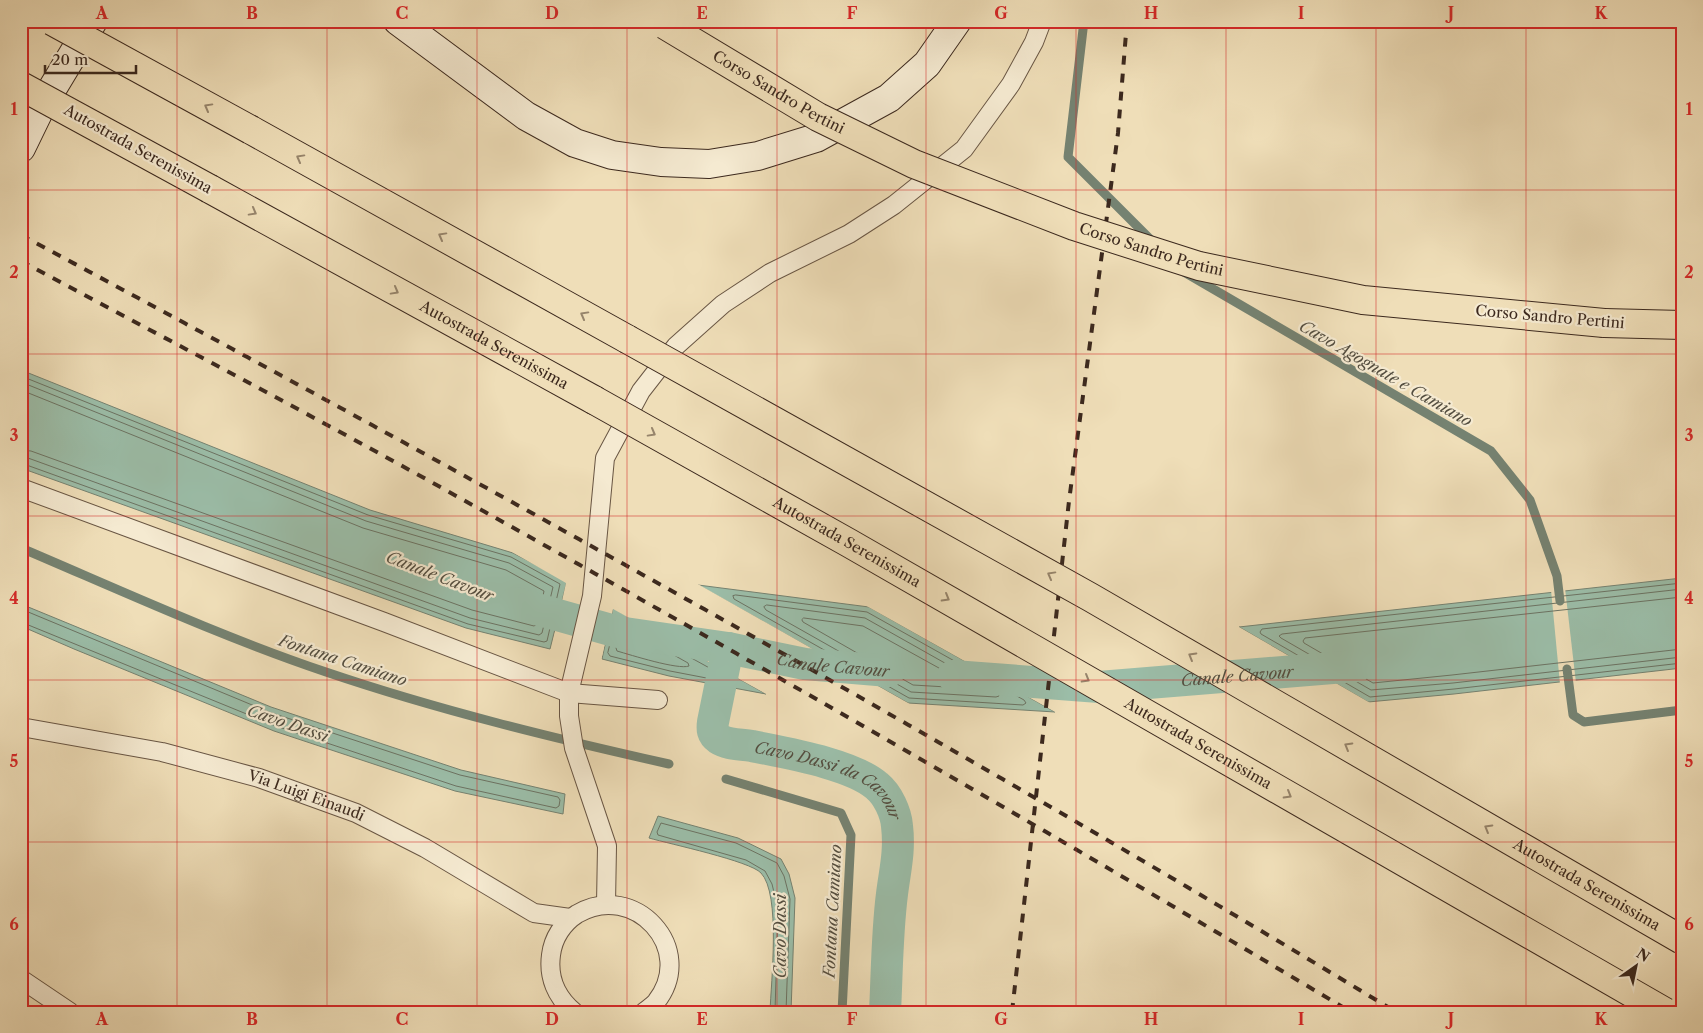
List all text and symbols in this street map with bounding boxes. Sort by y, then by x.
text: A [95,3,109,23]
text: B [246,3,258,23]
text: C [396,3,408,23]
text: D [545,3,559,23]
text: E [696,3,708,23]
text: F [847,3,858,23]
text: G [994,3,1008,23]
text: H [1144,3,1158,23]
text: I [1298,3,1305,23]
text: J [1445,3,1454,23]
text: K [1595,3,1609,23]
scale bar [45,42,136,74]
street label: Corso Sandro Pertini [709,46,848,138]
text: 20 m [52,50,88,69]
text: 1 [10,99,18,119]
street label: Autostrada Serenissima [60,99,216,197]
text: 1 [1685,99,1693,119]
one-way arrow [204,103,213,113]
one-way arrow [296,154,305,164]
one-way arrow [247,206,256,216]
street label: Corso Sandro Pertini [1077,218,1226,280]
one-way arrow [438,233,447,243]
text: 2 [9,262,19,282]
text: 2 [1684,262,1694,282]
one-way arrow [390,284,399,294]
street label: Autostrada Serenissima [416,296,572,393]
street label: Corso Sandro Pertini [1475,301,1626,333]
one-way arrow [580,312,589,322]
water label: Cavo Agognate e Camiano [1296,315,1476,431]
text: 3 [9,425,19,445]
text: 3 [1684,425,1694,445]
one-way arrow [646,426,655,436]
street label: Autostrada Serenissima [769,492,924,591]
water label: Canale Cavour [384,546,498,606]
one-way arrow [1047,571,1056,581]
text: 4 [9,588,19,608]
text: 4 [1684,588,1694,608]
one-way arrow [940,592,949,602]
water label: Fontana Camiano [275,629,410,690]
water label: Canale Cavour [775,648,892,681]
one-way arrow [1188,652,1197,662]
water label: Canale Cavour [1180,661,1296,690]
one-way arrow [1081,673,1090,683]
street label: Autostrada Serenissima [1120,693,1276,793]
water label: Cavo Dassi [245,700,332,747]
water label: Cavo Dassi da Cavour [753,737,906,824]
one-way arrow [1344,743,1353,753]
text: 5 [10,751,19,771]
text: 5 [1685,751,1694,771]
street label: Via Luigi Einaudi [245,765,368,825]
one-way arrow [1283,789,1292,799]
one-way arrow [1485,824,1494,834]
street label: Autostrada Serenissima [1509,834,1664,934]
water label: Fontana Camiano [818,844,845,980]
water label: Cavo Dassi [770,893,790,978]
text: 6 [9,914,19,934]
text: 6 [1684,914,1694,934]
north arrow [1610,940,1660,990]
text: N [1633,944,1653,966]
text: A [95,1009,109,1029]
text: B [246,1009,258,1029]
text: C [396,1009,408,1029]
text: D [545,1009,559,1029]
text: E [696,1009,708,1029]
text: F [847,1009,858,1029]
text: G [994,1009,1008,1029]
text: H [1144,1009,1158,1029]
text: I [1298,1009,1305,1029]
text: J [1445,1009,1454,1029]
text: K [1595,1009,1609,1029]

